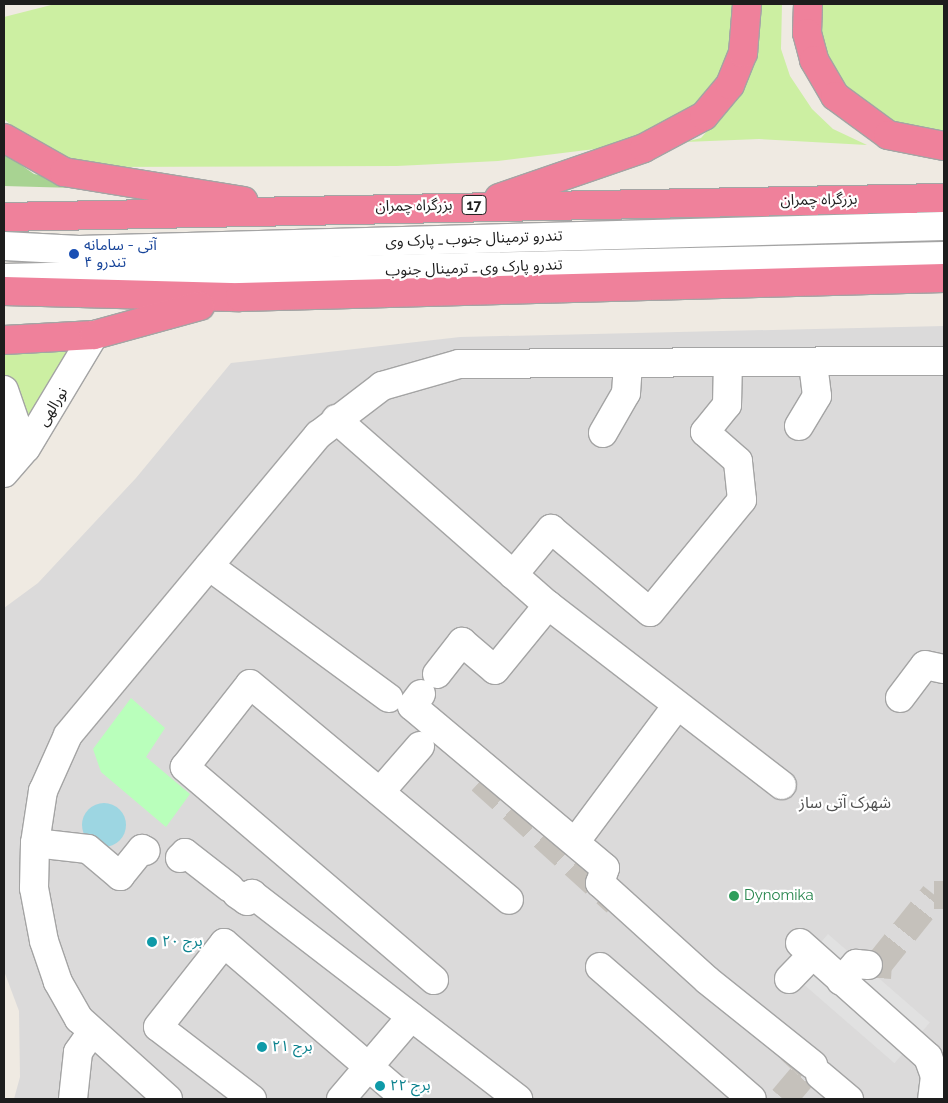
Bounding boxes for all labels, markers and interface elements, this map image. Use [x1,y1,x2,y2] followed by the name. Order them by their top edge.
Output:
[780,190,858,210] street label: بزرگراه چمران
[462,194,486,216] road number: 17
[375,196,453,216] street label: بزرگراه چمران
[385,227,563,251] street label: تندرو ترمینال جنوب ـ پارک وی
[84,236,157,271] place label: آتی - سامانه ۴ تندرو
[68,248,80,260] marker: آتی - سامانه ۴ تندرو
[385,256,563,280] street label: تندرو پارک وی ـ ترمینال جنوب
[34,384,72,430] street label: نورالهی
[799,793,891,813] district label: شهرک آتی ساز
[744,887,814,905] place label: Dynomika
[728,890,740,902] marker: Dynomika
[162,933,203,951] place label: برج ۲۰
[146,936,158,948] marker: برج ۲۰
[272,1038,313,1056] place label: برج ۲۱
[256,1041,268,1053] marker: برج ۲۱
[390,1077,431,1095] place label: برج ۲۲
[374,1080,386,1092] marker: برج ۲۲

